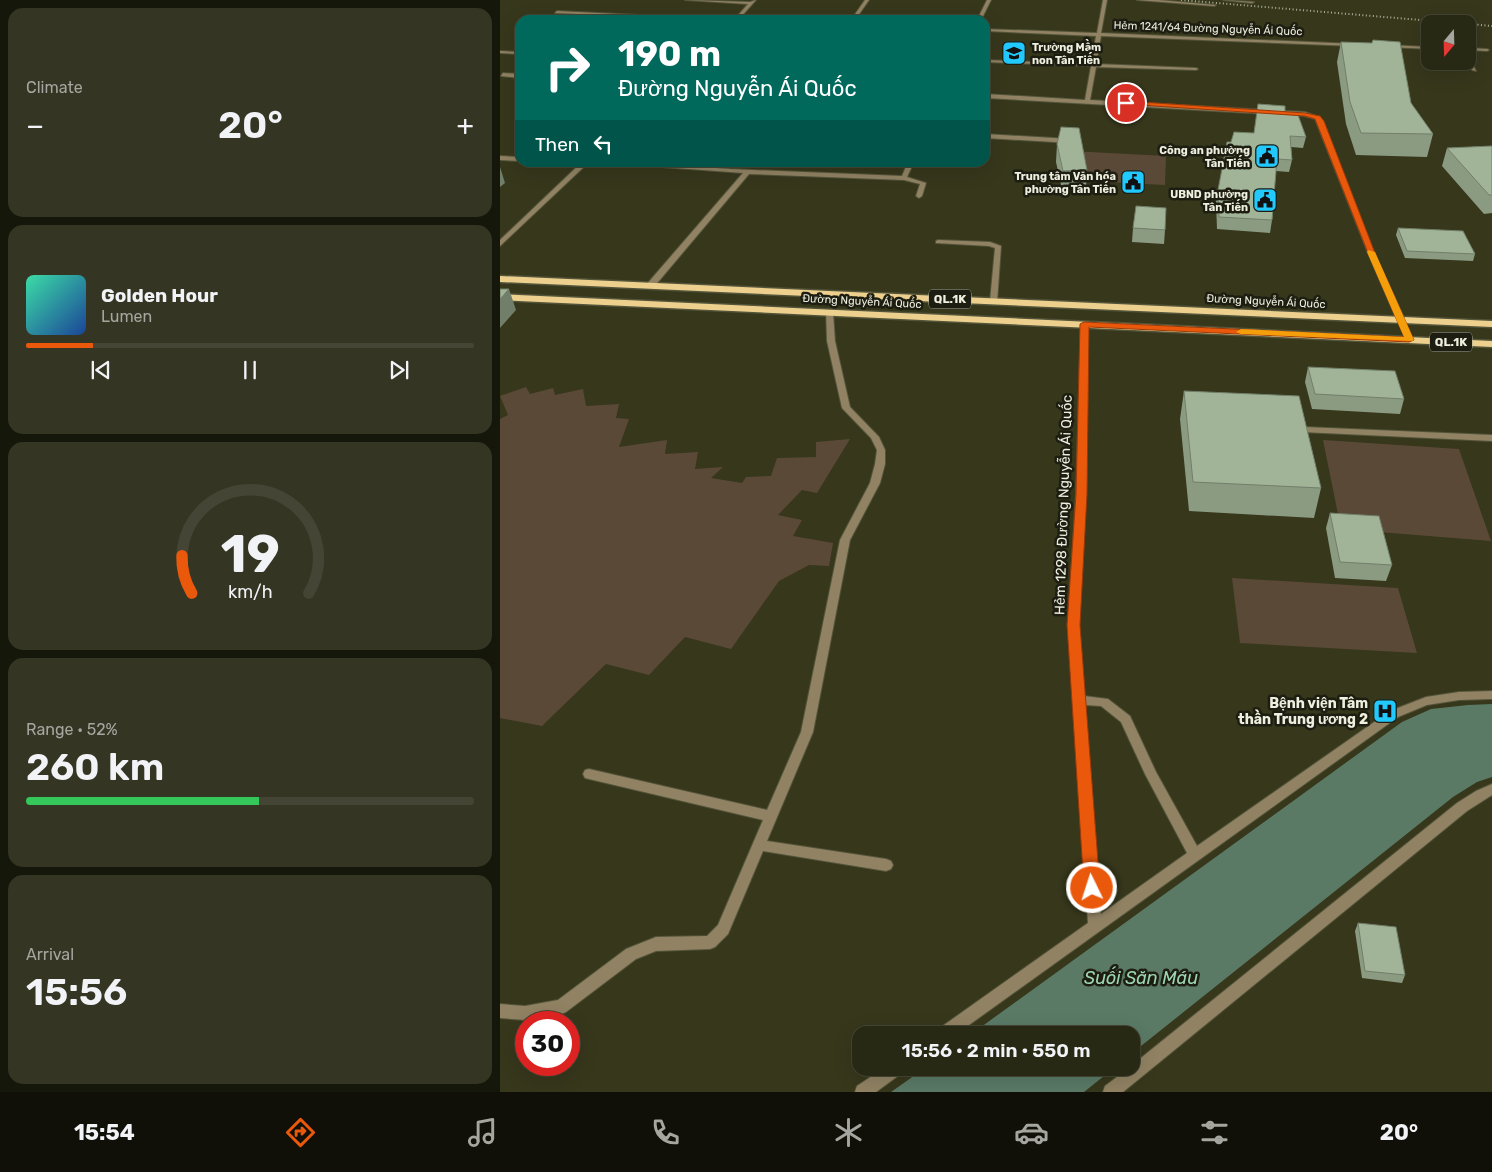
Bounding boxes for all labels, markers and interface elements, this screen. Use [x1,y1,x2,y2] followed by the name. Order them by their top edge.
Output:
[1421,15,1476,70] north arrow
[1421,15,1476,70] map controls
[1113,17,1303,38] street label: Hẻm 1241/64 Đường Nguyễn Ái Quốc
[618,33,721,75] text: 190 m
[535,35,600,100] icon: right
[1032,39,1101,67] place label: Trường Mầm non Tân Tiến
[1001,40,1027,66] school or university icon: Trường Mầm non Tân Tiến
[618,75,857,102] text: Đường Nguyễn Ái Quốc
[26,78,83,97] text: Climate
[1105,82,1147,124] pin
[1112,89,1140,117] icon: arrive
[218,102,283,148] text: 20°
[26,109,44,142] text: −
[457,109,474,142] text: +
[589,130,617,158] icon: left
[535,133,579,156] text: Then
[1254,143,1280,169] public building icon: Công an phường Tân Tiến
[1159,144,1250,170] place label: Công an phường Tân Tiến
[1120,169,1146,195] public building icon: Trung tâm Văn hóa phường Tân Tiến
[1014,170,1116,196] place label: Trung tâm Văn hóa phường Tân Tiến
[1252,187,1278,213] public building icon: UBND phường Tân Tiến
[1170,188,1248,214] place label: UBND phường Tân Tiến
[101,284,218,307] text: Golden Hour
[929,290,971,308] road number: QL.1K
[802,291,922,311] street label: Đường Nguyễn Ái Quốc
[1206,291,1326,311] street label: Đường Nguyễn Ái Quốc
[101,307,152,326] text: Lumen
[1430,332,1472,352] road number: QL.1K
[87,356,115,384] icon: previous
[236,356,264,384] icon: pause
[385,356,413,384] icon: next
[1050,394,1076,615] street label: Hẻm 1298 Đường Nguyễn Ái Quốc
[220,523,280,585] text: 19
[228,581,272,602] text: km/h
[1238,695,1368,728] place label: Bệnh viện Tâm thần Trung ương 2
[1372,698,1398,724] hospital icon: Bệnh viện Tâm thần Trung ương 2
[26,720,118,739] text: Range · 52%
[26,744,164,790] text: 260 km
[1065,861,1117,913] position arrow
[26,945,74,964] text: Arrival
[1084,966,1198,989] water label: Suối Săn Máu
[26,969,127,1015] text: 15:56
[515,1011,580,1076] speed limit sign: 30
[902,1039,1090,1062] text: 15:56 · 2 min · 550 m
[283,1115,318,1150] icon: directions
[465,1115,500,1150] icon: music
[648,1115,683,1150] icon: phone
[831,1115,866,1150] icon: climate
[1014,1115,1049,1150] icon: car
[1197,1115,1232,1150] icon: filters
[74,1119,135,1146] text: 15:54
[1380,1119,1418,1146] text: 20°

